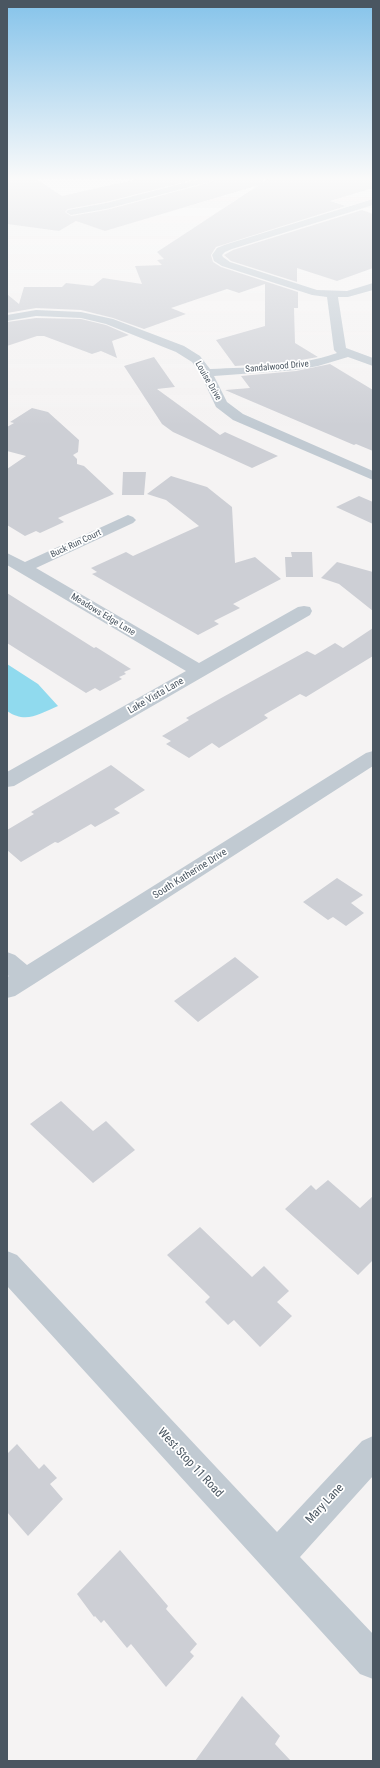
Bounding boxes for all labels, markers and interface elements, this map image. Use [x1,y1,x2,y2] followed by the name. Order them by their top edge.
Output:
[192,359,224,403] street label: Louise Drive
[245,359,309,375] street label: Sandalwood Drive
[49,528,103,560] street label: Buck Run Court
[69,592,137,638] street label: Meadows Edge Lane
[126,675,186,717] street label: Lake Vista Lane
[151,846,229,902] street label: South Katherine Drive
[154,1425,226,1501] street label: West Stop 11 Road
[303,1481,347,1527] street label: Mary Lane

